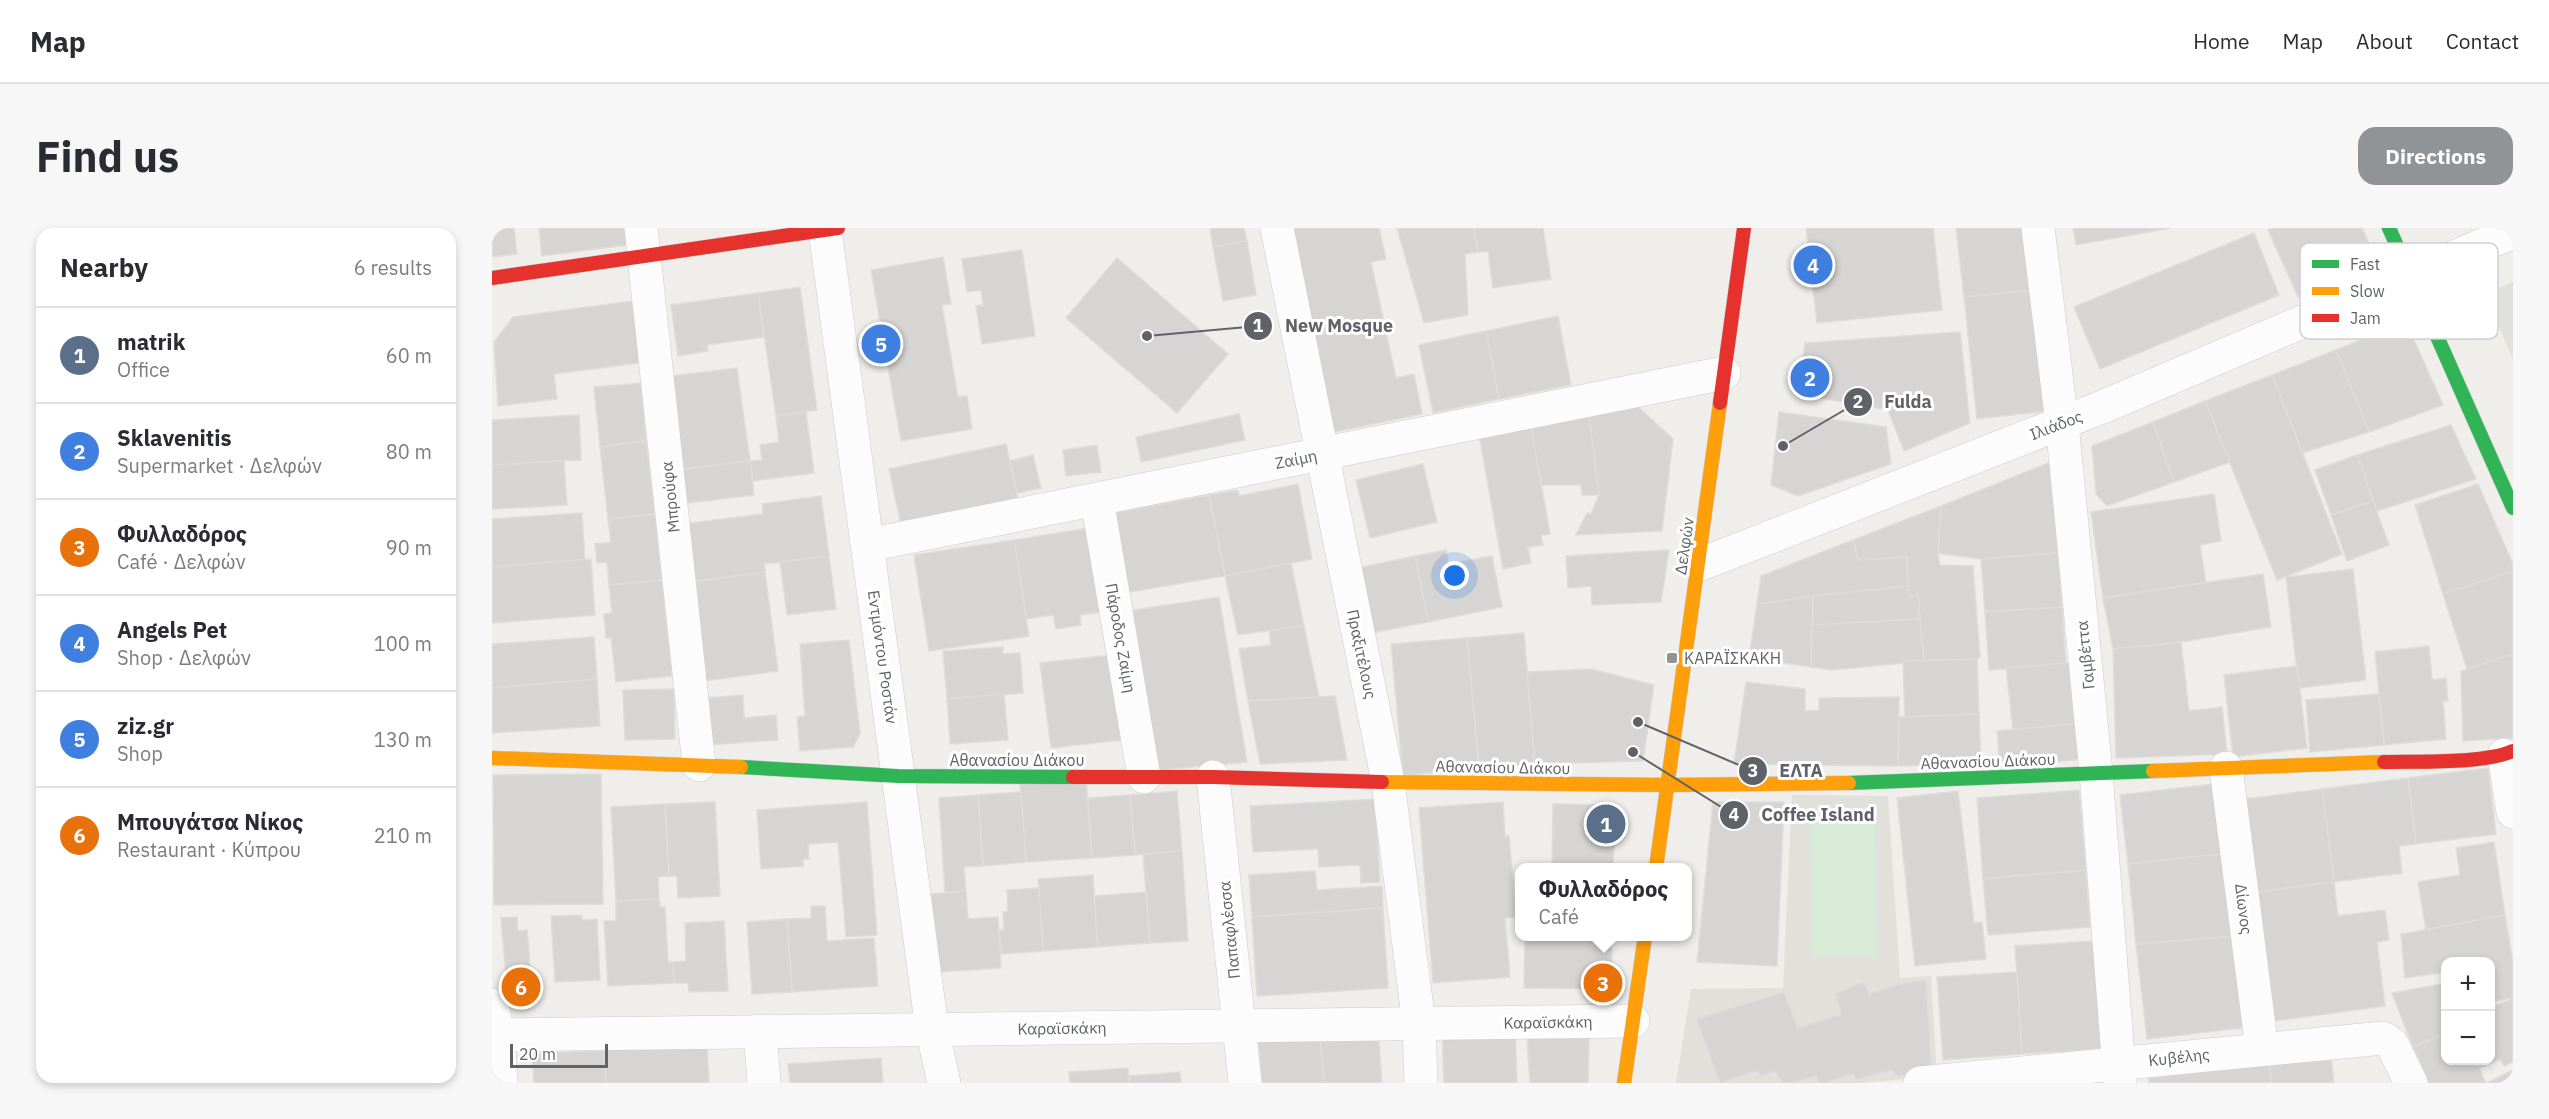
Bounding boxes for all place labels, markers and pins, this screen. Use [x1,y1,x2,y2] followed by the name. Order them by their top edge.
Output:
[1794,243,1832,288] pin: 4
[1243,308,1405,344] callout: New Mosque
[862,322,900,366] pin: 5
[1790,356,1830,400] pin: 2
[1843,384,1944,420] callout: Fulda
[1684,648,1781,668] place label: ΚΑΡΑΪΣΚΑΚΗ
[1665,651,1679,665] marker: ΚΑΡΑΪΣΚΑΚΗ
[1738,753,1835,789] callout: ΕΛΤΑ
[1719,797,1886,833] callout: Coffee Island
[1586,802,1626,846] pin: 1
[1584,960,1622,1005] pin: 3
[501,964,540,1010] pin: 6

